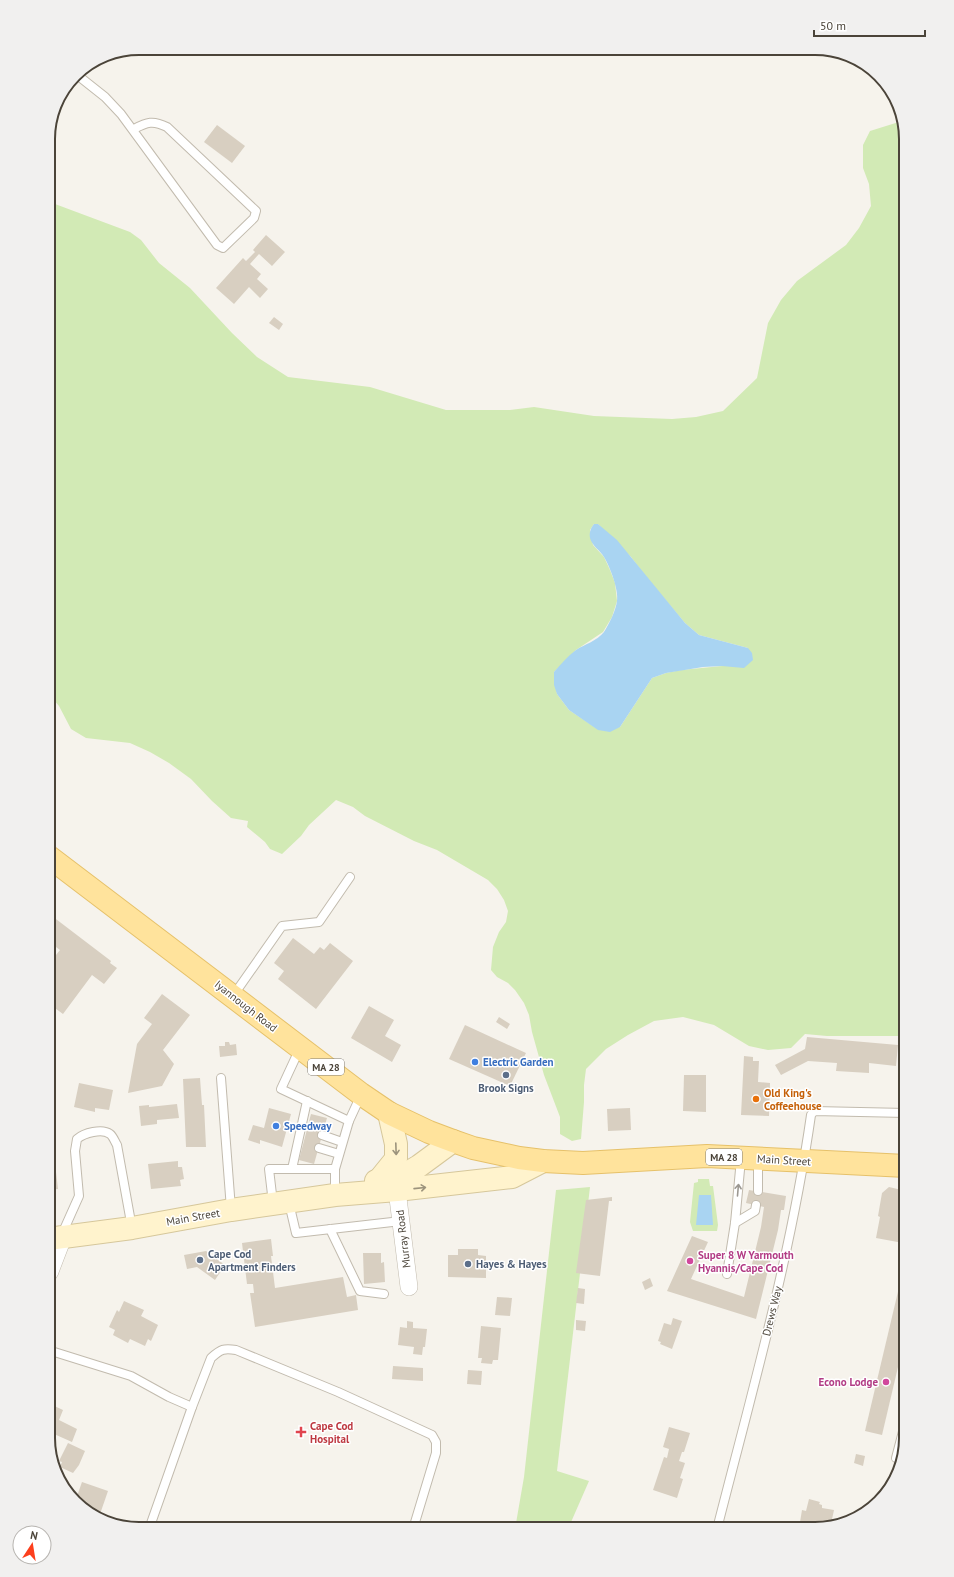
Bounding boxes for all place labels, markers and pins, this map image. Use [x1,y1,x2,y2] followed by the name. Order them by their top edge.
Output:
[483,1055,554,1069] place label: Electric Garden
[470,1057,480,1067] marker: Electric Garden
[501,1070,511,1080] marker: Brook Signs
[478,1081,534,1095] place label: Brook Signs
[764,1086,822,1113] place label: Old King's Coffeehouse
[751,1094,761,1104] marker: Old King's Coffeehouse
[284,1119,332,1133] place label: Speedway
[271,1121,281,1131] marker: Speedway
[208,1247,296,1274] place label: Cape Cod Apartment Finders
[698,1248,794,1275] place label: Super 8 W Yarmouth Hyannis/Cape Cod
[195,1255,205,1265] marker: Cape Cod Apartment Finders
[685,1256,695,1266] marker: Super 8 W Yarmouth Hyannis/Cape Cod
[476,1257,547,1271] place label: Hayes & Hayes
[463,1259,473,1269] marker: Hayes & Hayes
[819,1375,878,1389] place label: Econo Lodge
[881,1377,891,1387] marker: Econo Lodge
[310,1419,353,1446] place label: Cape Cod Hospital
[295,1426,307,1438] marker: Cape Cod Hospital

